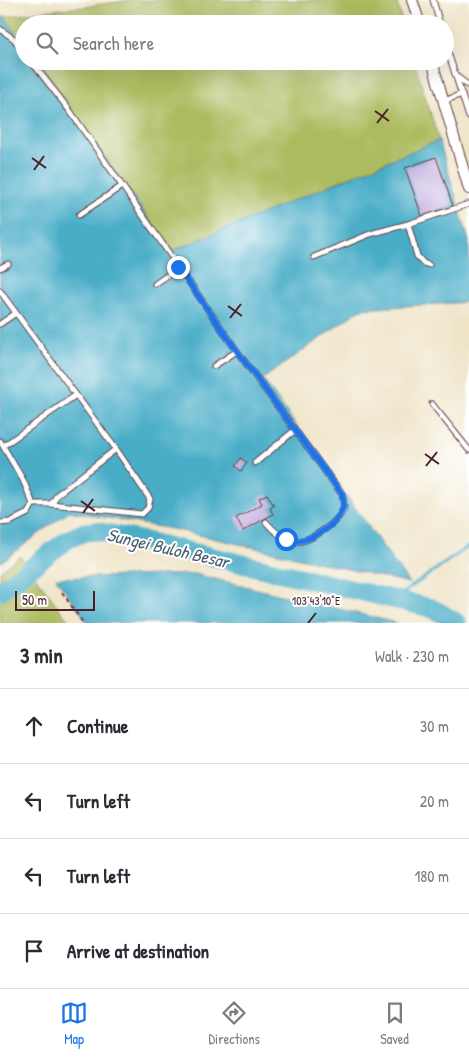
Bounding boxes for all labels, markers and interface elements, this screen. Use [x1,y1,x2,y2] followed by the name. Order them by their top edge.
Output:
[15,15,454,70] search box
[33,29,61,57] icon: search
[73,30,154,56] text: Search here
[167,256,190,279] route end
[105,522,233,575] water label: Sungei Buloh Besar
[275,528,298,551] route start
[15,588,95,611] scale bar
[22,590,47,609] text: 50 m
[292,592,341,609] text: 103°43'10"E
[20,641,63,670] text: 3 min
[375,645,449,667] text: Walk · 230 m
[20,712,48,740] icon: ahead
[67,713,128,739] text: Continue
[420,715,449,737] text: 30 m
[20,787,48,815] icon: left
[67,788,130,814] text: Turn left
[420,790,449,812] text: 20 m
[20,862,48,890] icon: left
[67,863,130,889] text: Turn left
[415,865,449,887] text: 180 m
[20,937,48,965] icon: arrive
[67,938,209,964] text: Arrive at destination
[60,999,88,1048] tab: Map
[208,999,260,1048] tab: Directions
[380,999,409,1048] tab: Saved

